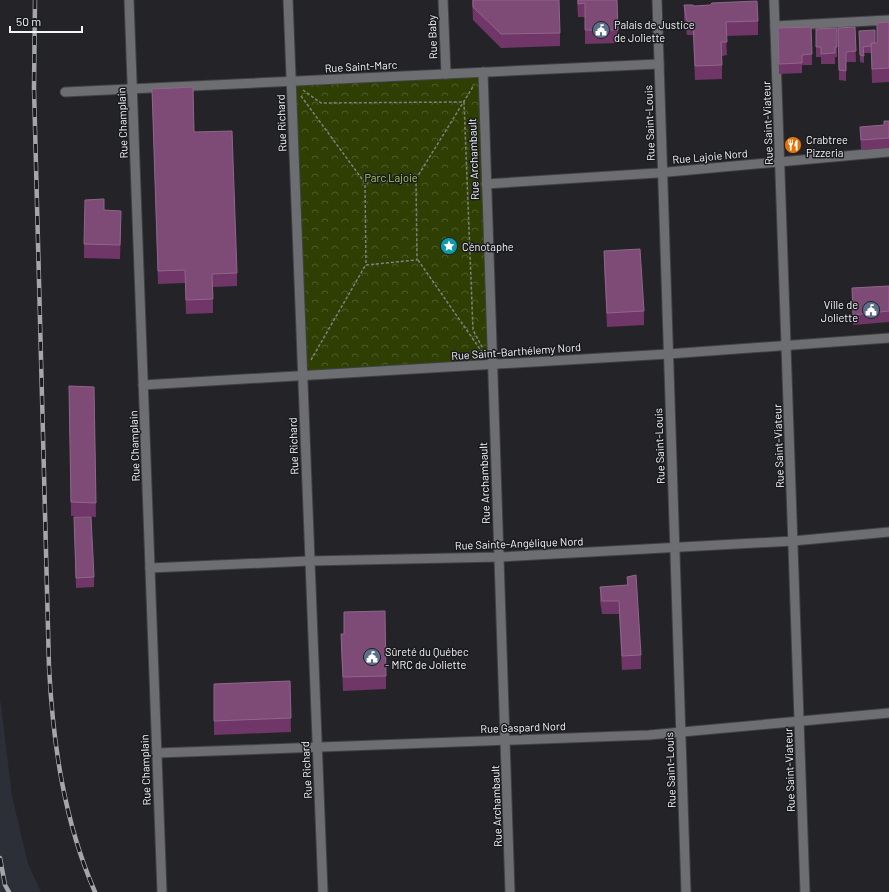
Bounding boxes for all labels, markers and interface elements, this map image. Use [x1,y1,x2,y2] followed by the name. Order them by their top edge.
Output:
[10,8,82,34] scale bar
[16,14,41,28] text: 50 m
[425,15,439,59] street label: Rue Baby
[614,18,695,44] place label: Palais de Justice de Joliette
[591,20,611,40] public building icon: Palais de Justice de Joliette
[324,58,398,74] street label: Rue Saint-Marc
[759,81,775,165] street label: Rue Saint-Viateur
[641,85,657,161] street label: Rue Saint-Louis
[114,87,130,159] street label: Rue Champlain
[274,94,288,152] street label: Rue Richard
[465,118,481,200] street label: Rue Archambault
[806,133,848,159] place label: Crabtree Pizzeria
[783,135,803,155] restaurant icon: Crabtree Pizzeria
[672,146,748,166] street label: Rue Lajoie Nord
[364,171,418,184] park label: Parc Lajoie
[439,236,459,256] place icon: Cénotaphe
[462,240,514,253] place label: Cénotaphe
[821,298,858,324] place label: Ville de Joliette
[861,300,881,320] public building icon: Ville de Joliette
[451,340,581,362] street label: Rue Saint-Barthélemy Nord
[770,404,786,488] street label: Rue Saint-Viateur
[651,408,667,484] street label: Rue Saint-Louis
[126,410,142,482] street label: Rue Champlain
[286,417,300,475] street label: Rue Richard
[476,442,492,524] street label: Rue Archambault
[455,534,583,552] street label: Rue Sainte-Angélique Nord
[385,645,469,671] place label: Sûreté du Québec - MRC de Joliette
[362,647,382,667] public building icon: Sûreté du Québec - MRC de Joliette
[480,719,566,735] street label: Rue Gaspard Nord
[781,728,797,812] street label: Rue Saint-Viateur
[662,732,678,808] street label: Rue Saint-Louis
[137,734,153,806] street label: Rue Champlain
[298,741,314,799] street label: Rue Richard
[488,765,504,847] street label: Rue Archambault

